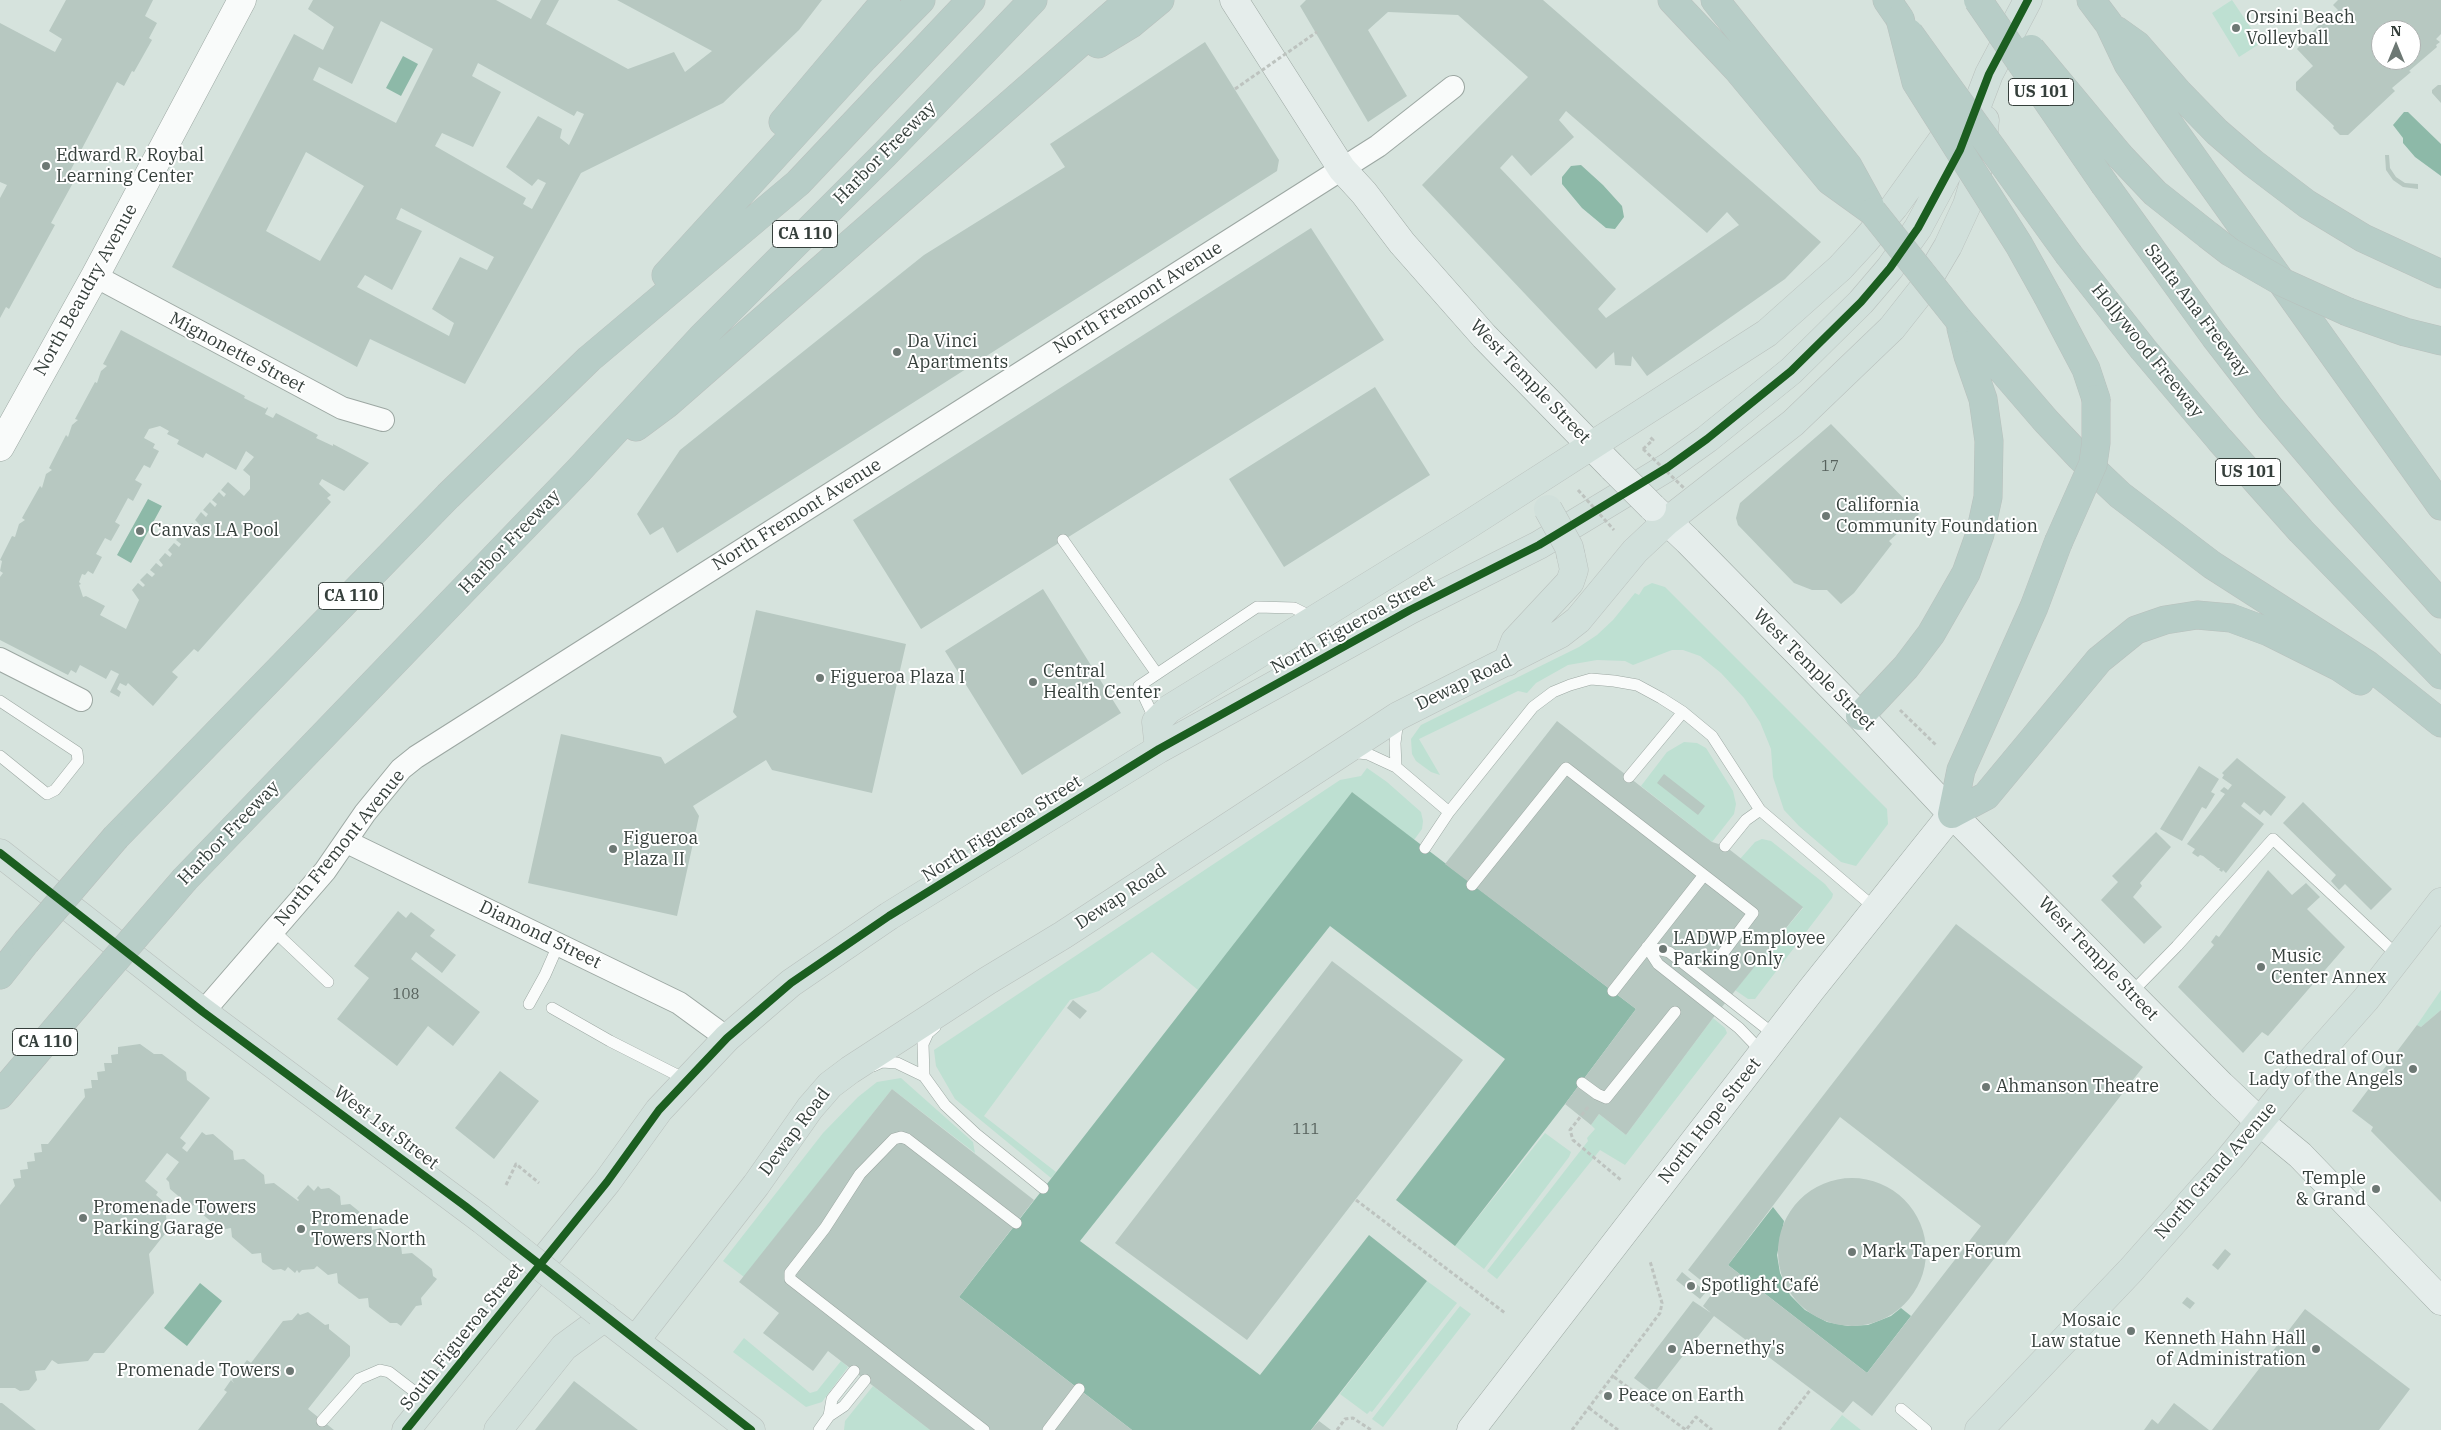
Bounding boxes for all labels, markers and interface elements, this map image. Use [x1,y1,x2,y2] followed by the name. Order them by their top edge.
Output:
[2246,7,2355,50] place label: Orsini Beach Volleyball
[2371,20,2421,70] north arrow
[2230,22,2242,34] marker: Orsini Beach Volleyball
[2390,22,2402,40] text: N
[2008,78,2074,105] road number: US 101
[829,97,941,209] street label: Harbor Freeway
[56,145,204,188] place label: Edward R. Roybal Learning Center
[40,160,52,172] marker: Edward R. Roybal Learning Center
[30,200,142,380] street label: North Beaudry Avenue
[772,220,838,248] road number: CA 110
[1050,237,1226,359] street label: North Fremont Avenue
[2140,240,2254,382] street label: Santa Ana Freeway
[2086,280,2208,422] street label: Hollywood Freeway
[165,308,309,398] street label: Mignonette Street
[1465,316,1595,448] street label: West Temple Street
[907,331,1008,374] place label: Da Vinci Apartments
[891,346,903,358] marker: Da Vinci Apartments
[709,454,885,576] street label: North Fremont Avenue
[1821,458,1839,476] house number: 17
[2216,458,2280,486] road number: US 101
[455,485,565,599] street label: Harbor Freeway
[1836,495,2038,538] place label: California Community Foundation
[1820,510,1832,522] marker: California Community Foundation
[150,520,279,542] place label: Canvas LA Pool
[134,525,146,537] marker: Canvas LA Pool
[1267,571,1439,679] street label: North Figueroa Street
[318,582,384,610] road number: CA 110
[1748,604,1880,736] street label: West Temple Street
[1412,650,1516,716] street label: Dewap Road
[1043,661,1161,704] place label: Central Health Center
[830,667,965,689] place label: Figueroa Plaza I
[814,672,826,684] marker: Figueroa Plaza I
[1027,676,1039,688] marker: Central Health Center
[270,765,410,931] street label: North Fremont Avenue
[918,771,1086,887] street label: North Figueroa Street
[174,776,284,890] street label: Harbor Freeway
[623,828,698,871] place label: Figueroa Plaza II
[607,843,619,855] marker: Figueroa Plaza II
[1071,860,1171,934] street label: Dewap Road
[2033,893,2163,1025] street label: West Temple Street
[476,896,604,974] street label: Diamond Street
[1673,928,1825,971] place label: LADWP Employee Parking Only
[1657,943,1669,955] marker: LADWP Employee Parking Only
[2271,946,2387,989] place label: Music Center Annex
[2255,961,2267,973] marker: Music Center Annex
[393,986,419,1004] house number: 108
[12,1028,78,1056] road number: CA 110
[2249,1048,2403,1090] place label: Cathedral of Our Lady of the Angels
[1654,1054,1766,1188] street label: North Hope Street
[2407,1063,2419,1075] marker: Cathedral of Our Lady of the Angels
[1996,1076,2159,1098] place label: Ahmanson Theatre
[329,1081,443,1175] street label: West 1st Street
[1980,1081,1992,1093] marker: Ahmanson Theatre
[755,1084,835,1180] street label: Dewap Road
[2151,1098,2281,1244] street label: North Grand Avenue
[1293,1121,1319,1139] house number: 111
[2296,1168,2366,1210] place label: Temple & Grand
[2370,1183,2382,1195] marker: Temple & Grand
[93,1197,256,1240] place label: Promenade Towers Parking Garage
[311,1208,426,1250] place label: Promenade Towers North
[77,1212,89,1224] marker: Promenade Towers Parking Garage
[295,1223,307,1235] marker: Promenade Towers North
[1862,1241,2021,1263] place label: Mark Taper Forum
[1846,1246,1858,1258] marker: Mark Taper Forum
[396,1259,528,1415] street label: South Figueroa Street
[1701,1275,1819,1297] place label: Spotlight Café
[1685,1280,1697,1292] marker: Spotlight Café
[2031,1310,2121,1352] place label: Mosaic Law statue
[2125,1325,2137,1337] marker: Mosaic Law statue
[2144,1328,2306,1370] place label: Kenneth Hahn Hall of Administration
[1682,1338,1785,1360] place label: Abernethy's
[1666,1343,1678,1355] marker: Abernethy's
[2310,1343,2322,1355] marker: Kenneth Hahn Hall of Administration
[117,1360,280,1382] place label: Promenade Towers
[284,1365,296,1377] marker: Promenade Towers
[1618,1385,1744,1407] place label: Peace on Earth
[1602,1390,1614,1402] marker: Peace on Earth

